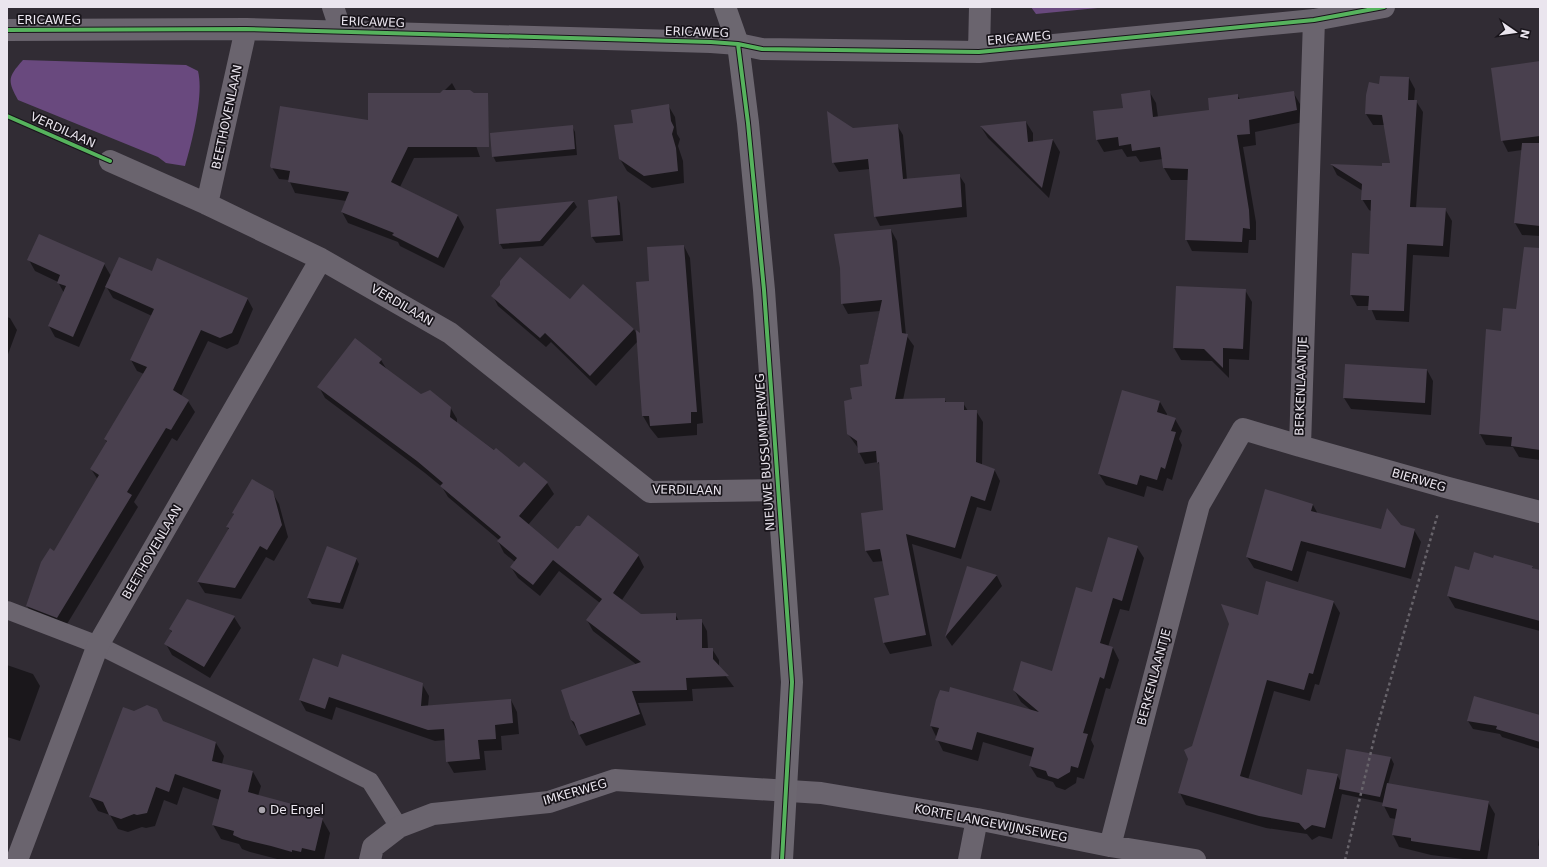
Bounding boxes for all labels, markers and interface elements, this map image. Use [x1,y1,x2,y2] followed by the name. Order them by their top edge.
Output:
[1495,12,1535,52] north arrow
[17,13,81,27] street label: ERICAWEG
[341,14,405,30] street label: ERICAWEG
[665,24,729,40] street label: ERICAWEG
[986,28,1052,48] street label: ERICAWEG
[1517,28,1532,40] text: N
[209,63,245,171] street label: BEETHOVENLAAN
[28,109,98,151] street label: VERDILAAN
[368,282,436,328] street label: VERDILAAN
[1292,336,1310,436] street label: BERKENLAANTJE
[753,373,777,531] street label: NIEUWE BUSSUMMERWEG
[1390,466,1448,494] street label: BIERWEG
[652,482,722,498] street label: VERDILAAN
[119,502,185,602] street label: BEETHOVENLAAN
[1134,627,1174,727] street label: BERKENLAANTJE
[541,776,609,808] street label: IMKERWEG
[913,801,1069,845] street label: KORTE LANGEWIJNSEWEG
[270,803,324,817] place label: De Engel
[257,805,267,815] marker: De Engel

